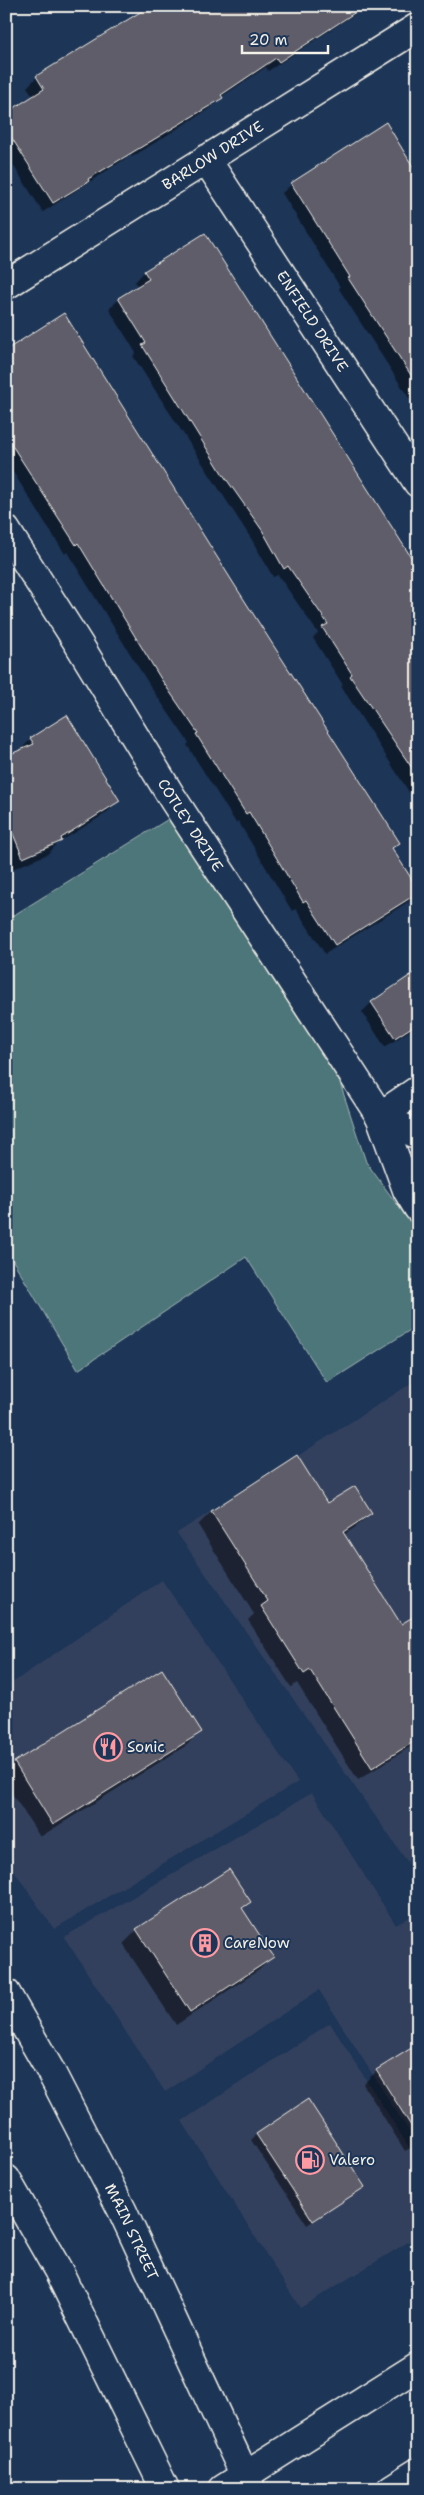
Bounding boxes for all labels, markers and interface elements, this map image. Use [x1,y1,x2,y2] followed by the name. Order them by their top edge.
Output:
[242,22,328,54] scale bar
[249,30,288,50] text: 20 m
[158,116,267,195] street label: BARLOW DRIVE
[272,267,353,376] street label: ENFIELD DRIVE
[153,775,228,876] street label: COTLEY DRIVE
[93,1732,123,1762] restaurant icon: Sonic
[127,1737,165,1757] place label: Sonic
[190,1928,220,1958] building icon: CareNow
[224,1933,290,1953] place label: CareNow
[295,2145,325,2175] fuel station icon: Valero
[329,2150,375,2170] place label: Valero
[100,2180,163,2283] street label: MAIN STREET

